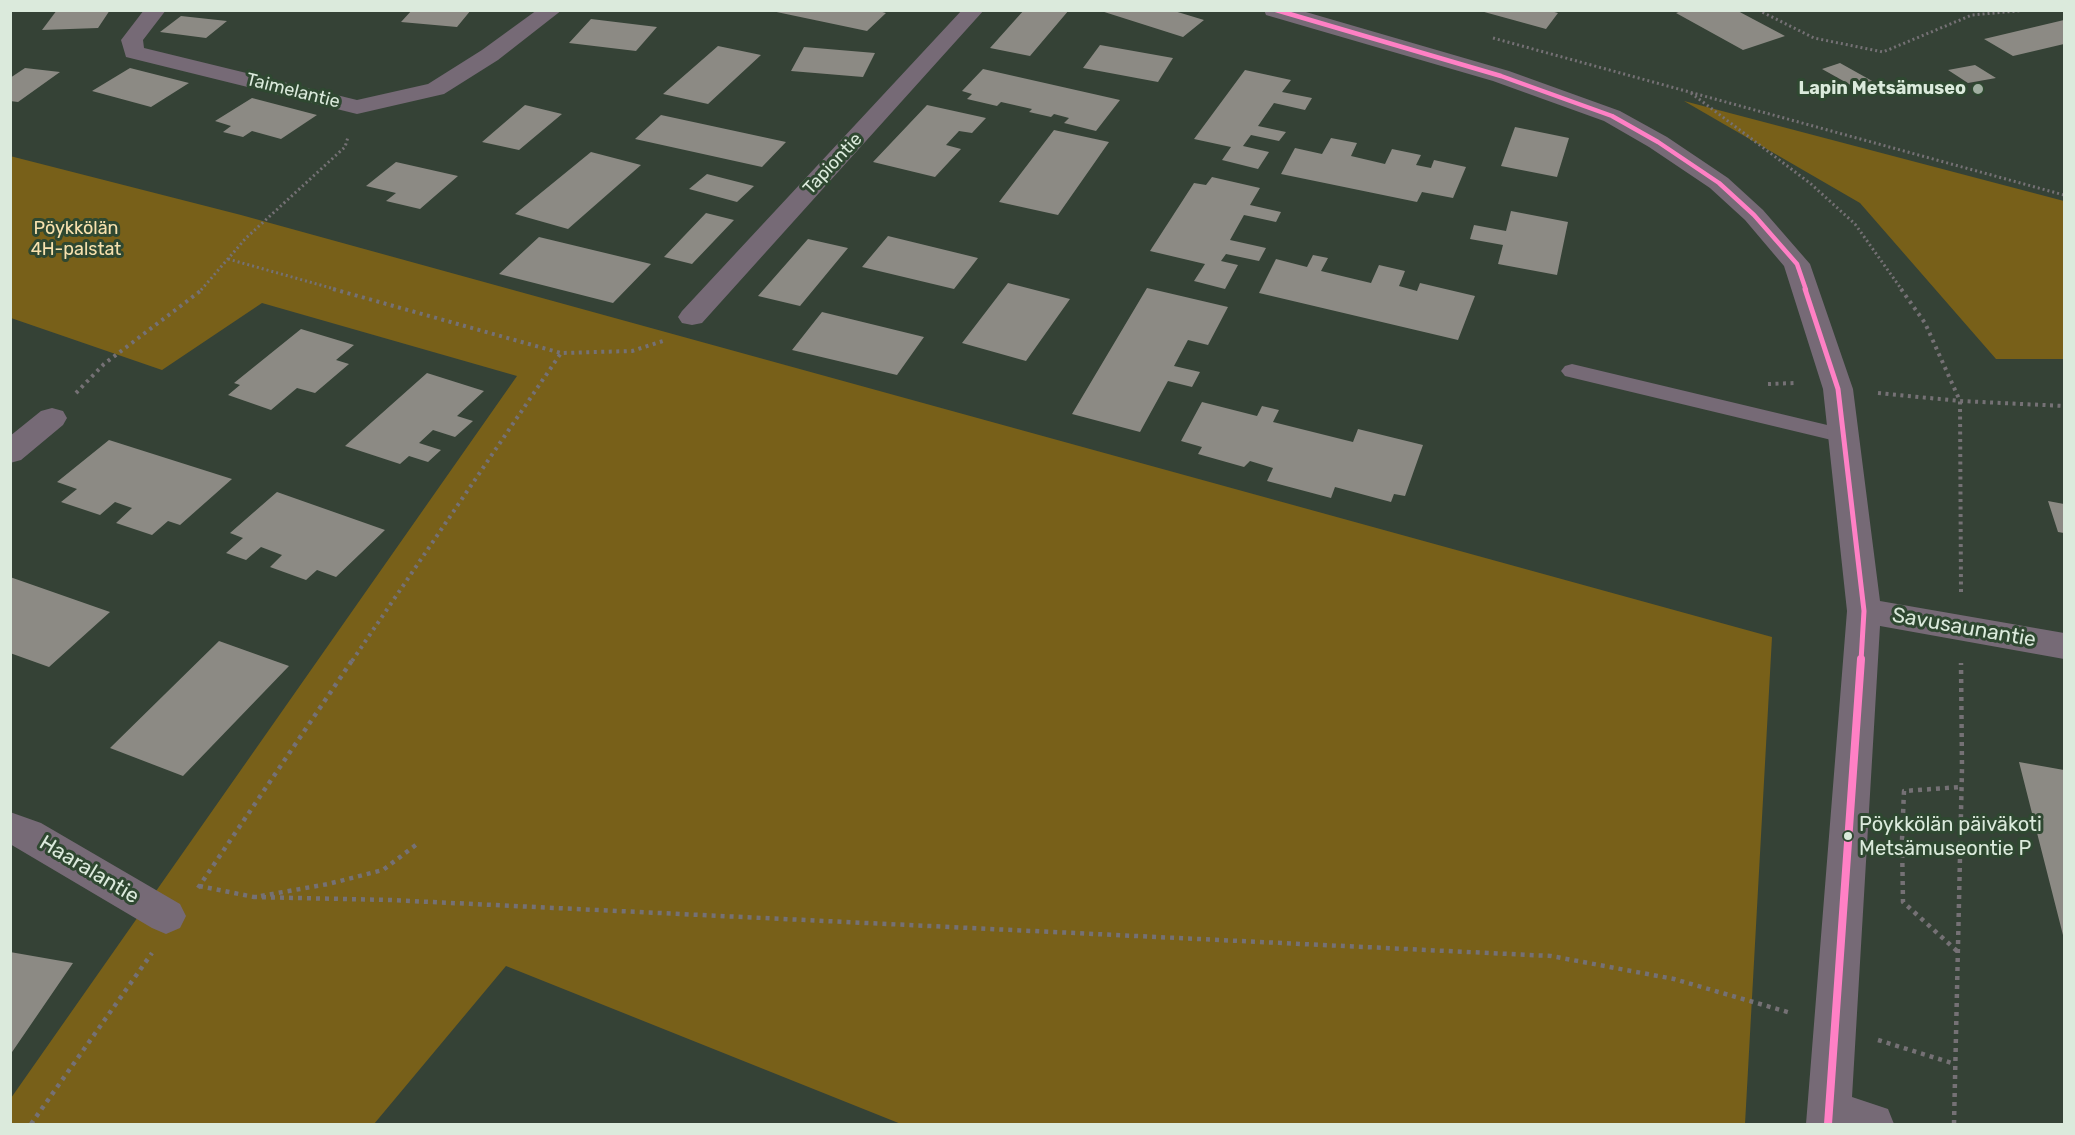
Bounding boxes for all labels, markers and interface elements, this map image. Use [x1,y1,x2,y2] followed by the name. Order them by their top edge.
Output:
[244,69,342,113] street label: Taimelantie
[1799,78,1966,100] place label: Lapin Metsämuseo
[1971,82,1985,96] marker: Lapin Metsämuseo
[799,129,867,199] street label: Tapiontie
[31,218,121,260] park label: Pöykkölän 4H-palstat
[1890,603,2038,653] street label: Savusaunantie
[1859,813,2042,860] place label: Pöykkölän päiväkoti Metsämuseontie P
[35,830,143,910] street label: Haaralantie
[1842,830,1854,842] marker: Pöykkölän päiväkoti Metsämuseontie P

